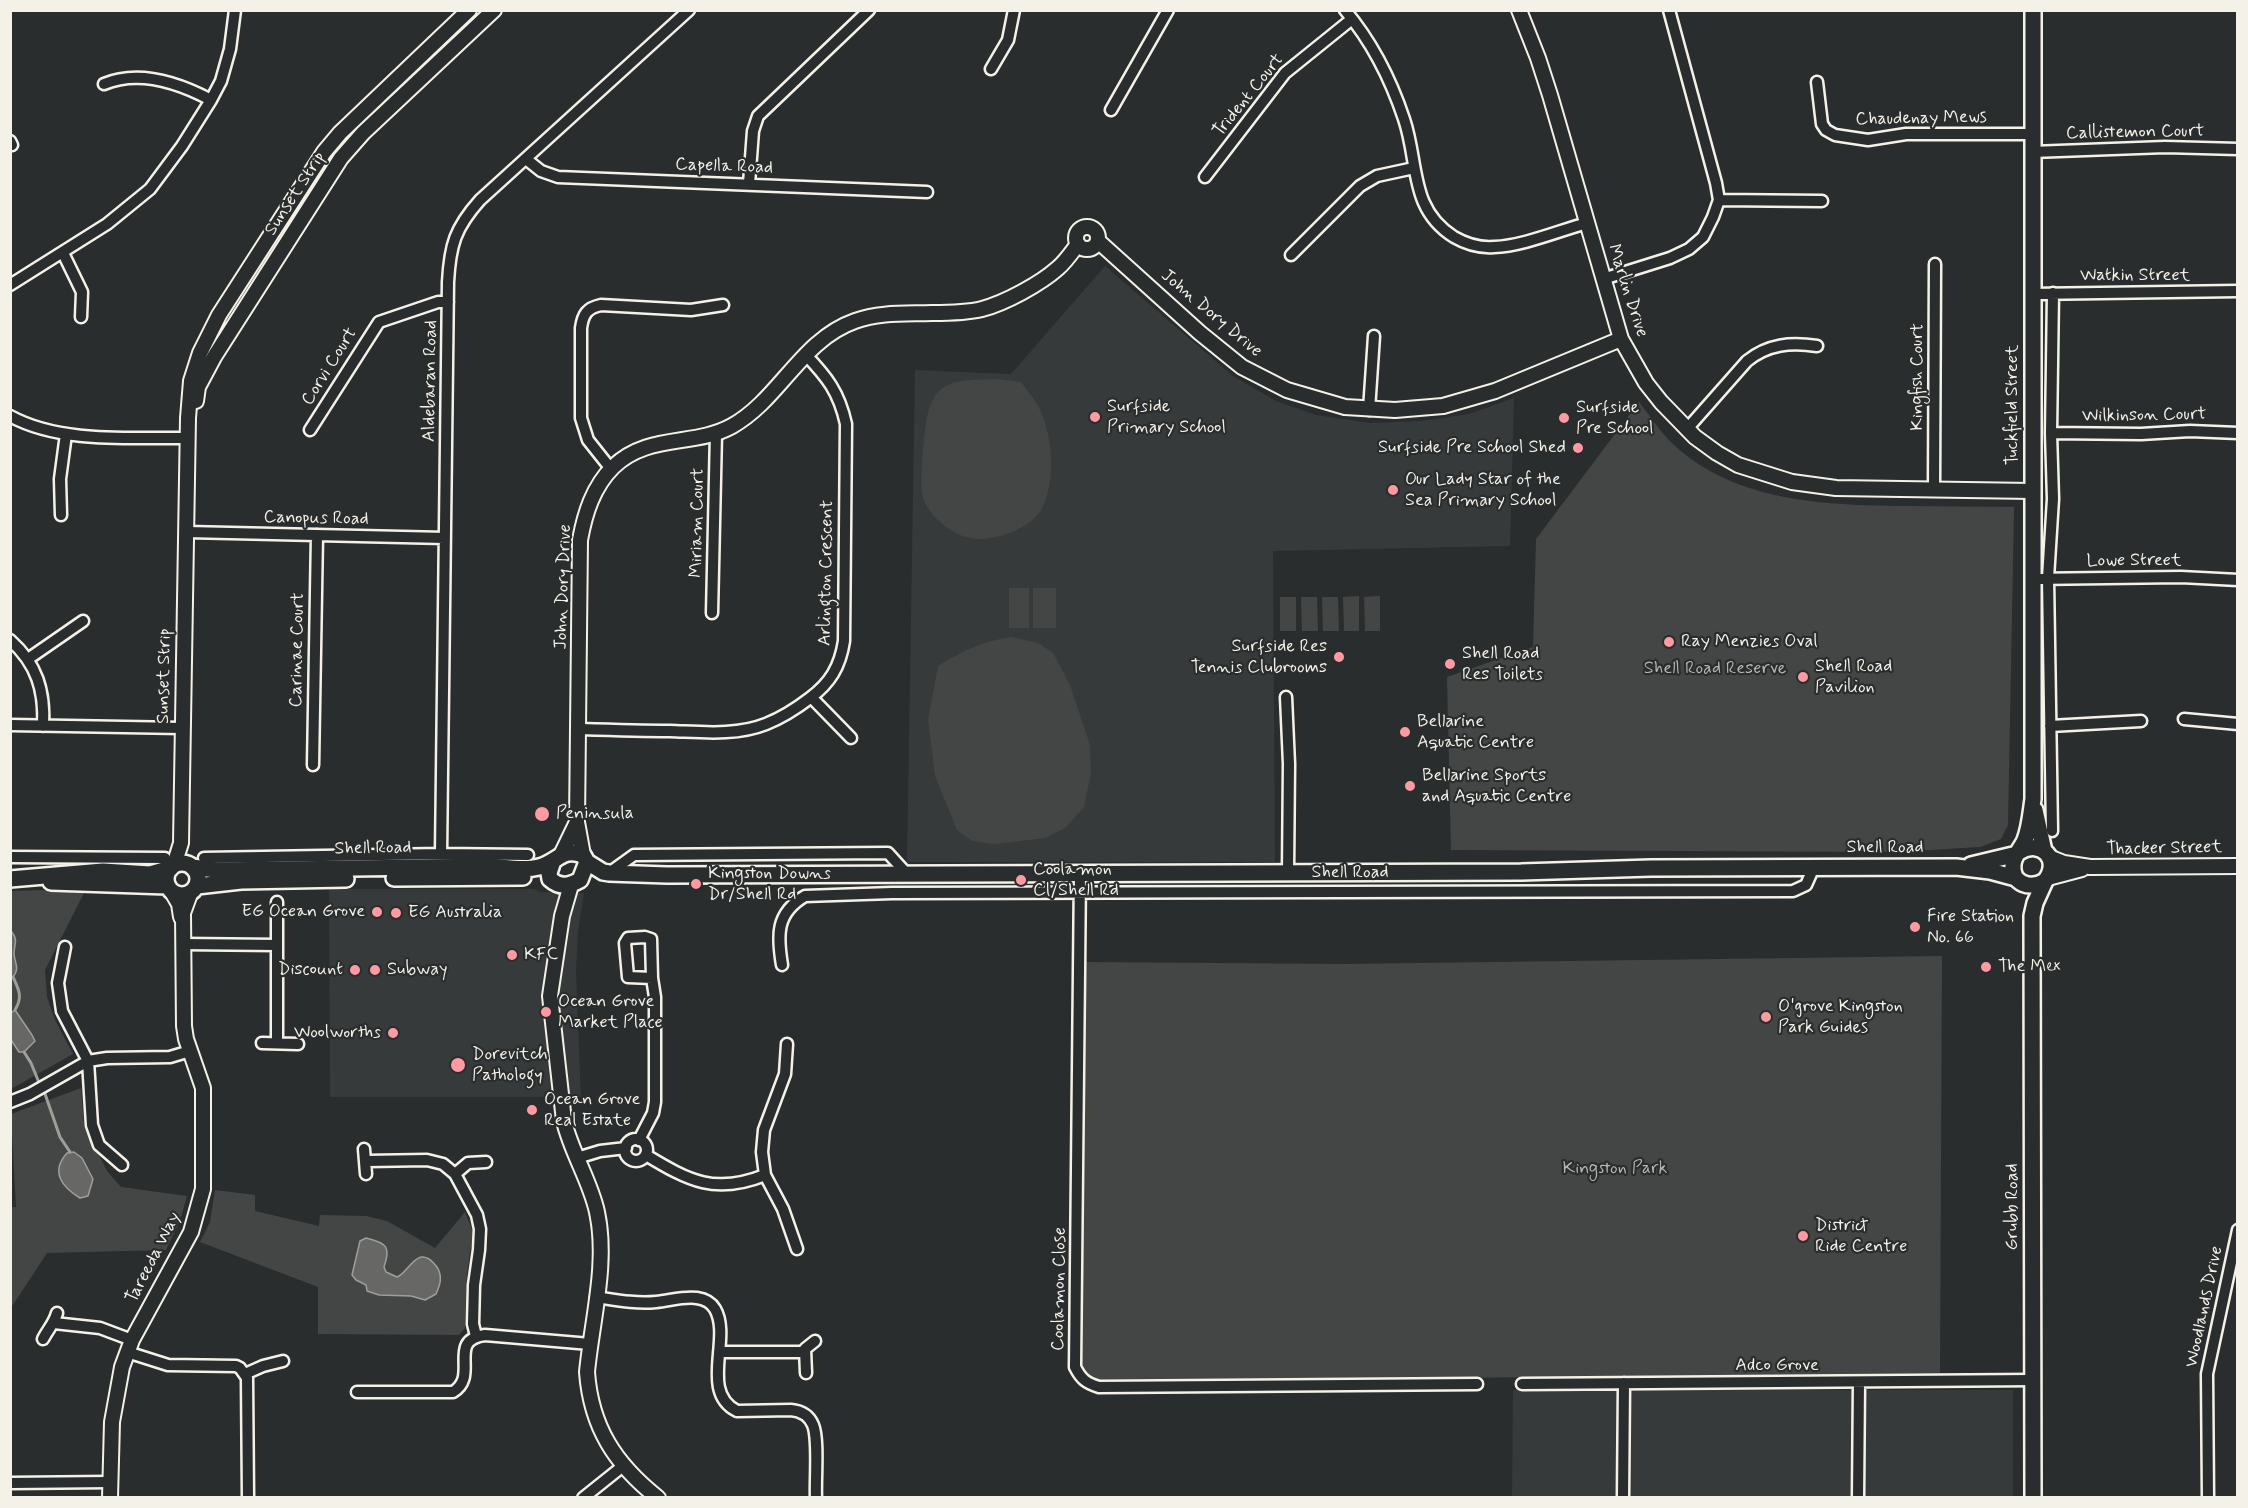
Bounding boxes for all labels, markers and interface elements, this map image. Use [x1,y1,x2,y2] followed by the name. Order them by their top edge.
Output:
[1209,50,1289,142] street label: Trident Court
[1855,107,1987,131] street label: Chaudenay Mews
[2066,121,2204,145] street label: Callistemon Court
[261,148,331,240] street label: Sunset Strip
[675,154,773,180] street label: Capella Road
[1602,242,1652,340] street label: Marlin Drive
[1156,265,1266,363] street label: John Dory Drive
[2080,265,2190,287] street label: Watkin Street
[419,320,443,442] street label: Aldebaran Road
[1907,323,1929,431] street label: Kingfish Court
[298,324,362,410] street label: Corvi Court
[2002,345,2024,465] street label: Tuckfield Street
[1107,396,1226,438] place label: Surfside Primary School
[1576,397,1653,440] place label: Surfside Pre School
[2082,404,2206,428] street label: Wilkinson Court
[1088,410,1102,424] marker: Surfside Primary School
[1557,411,1571,425] marker: Surfside Pre School
[1378,437,1566,459] place label: Surfside Pre School Shed
[1571,441,1585,455] marker: Surfside Pre School Shed
[686,468,710,578] street label: Miriam Court
[1405,469,1561,512] place label: Our Lady Star of the Sea Primary School
[1386,483,1400,497] marker: Our Lady Star of the Sea Primary School
[815,500,839,646] street label: Arlington Crescent
[263,507,369,531] street label: Canopus Road
[551,524,577,650] street label: John Dory Drive
[2086,550,2182,572] street label: Lowe Street
[286,592,310,708] street label: Carinae Court
[153,628,177,724] street label: Sunset Strip
[1681,631,1818,653] place label: Ray Menzies Oval
[1662,635,1676,649] marker: Ray Menzies Oval
[1191,636,1327,678] place label: Surfside Res Tennis Clubrooms
[1462,643,1543,686] place label: Shell Road Res Toilets
[1332,650,1346,664] marker: Surfside Res Tennis Clubrooms
[1815,656,1892,698] place label: Shell Road Pavilion
[1443,657,1457,671] marker: Shell Road Res Toilets
[1644,658,1786,680] park label: Shell Road Reserve
[1796,670,1810,684] marker: Shell Road Pavilion
[1417,711,1534,754] place label: Bellarine Aquatic Centre
[1398,725,1412,739] marker: Bellarine Aquatic Centre
[1422,765,1571,808] place label: Bellarine Sports and Aquatic Centre
[1403,779,1417,793] marker: Bellarine Sports and Aquatic Centre
[556,803,634,825] place label: Peninsula
[533,805,551,823] marker: Peninsula
[1846,837,1924,859] street label: Shell Road
[2106,837,2222,861] street label: Thacker Street
[334,838,412,860] street label: Shell Road
[1033,859,1119,902] place label: Coolamon Cl/Shell Rd
[1311,862,1389,884] street label: Shell Road
[708,863,831,906] place label: Kingston Downs Dr/Shell Rd
[1014,873,1028,887] marker: Coolamon Cl/Shell Rd
[689,877,703,891] marker: Kingston Downs Dr/Shell Rd
[241,901,365,923] place label: EG Ocean Grove
[408,902,502,924] place label: EG Australia
[370,905,384,919] marker: EG Ocean Grove
[389,906,403,920] marker: EG Australia
[1927,906,2014,948] place label: Fire Station No. 66
[1908,920,1922,934] marker: Fire Station No. 66
[524,944,558,966] place label: KFC
[505,948,519,962] marker: KFC
[1998,956,2060,978] place label: The Mex
[278,959,343,981] place label: Discount
[387,959,448,981] place label: Subway
[1979,960,1993,974] marker: The Mex
[348,963,362,977] marker: Discount
[368,963,382,977] marker: Subway
[558,991,663,1034] place label: Ocean Grove Market Place
[1778,996,1903,1038] place label: O'grove Kingston Park Guides
[539,1005,553,1019] marker: Ocean Grove Market Place
[1759,1010,1773,1024] marker: O'grove Kingston Park Guides
[294,1022,381,1044] place label: Woolworths
[386,1026,400,1040] marker: Woolworths
[472,1044,548,1086] place label: Dorevitch Pathology
[449,1056,467,1074] marker: Dorevitch Pathology
[544,1089,640,1132] place label: Ocean Grove Real Estate
[525,1103,539,1117] marker: Ocean Grove Real Estate
[1563,1158,1667,1180] park label: Kingston Park
[2002,1163,2024,1251] street label: Grubb Road
[122,1209,186,1307] street label: Tareeda Way
[1815,1215,1907,1258] place label: District Ride Centre
[1048,1227,1072,1351] street label: Coolamon Close
[1796,1229,1810,1243] marker: District Ride Centre
[2182,1244,2228,1370] street label: Woodlands Drive
[1735,1355,1819,1377] street label: Adco Grove

